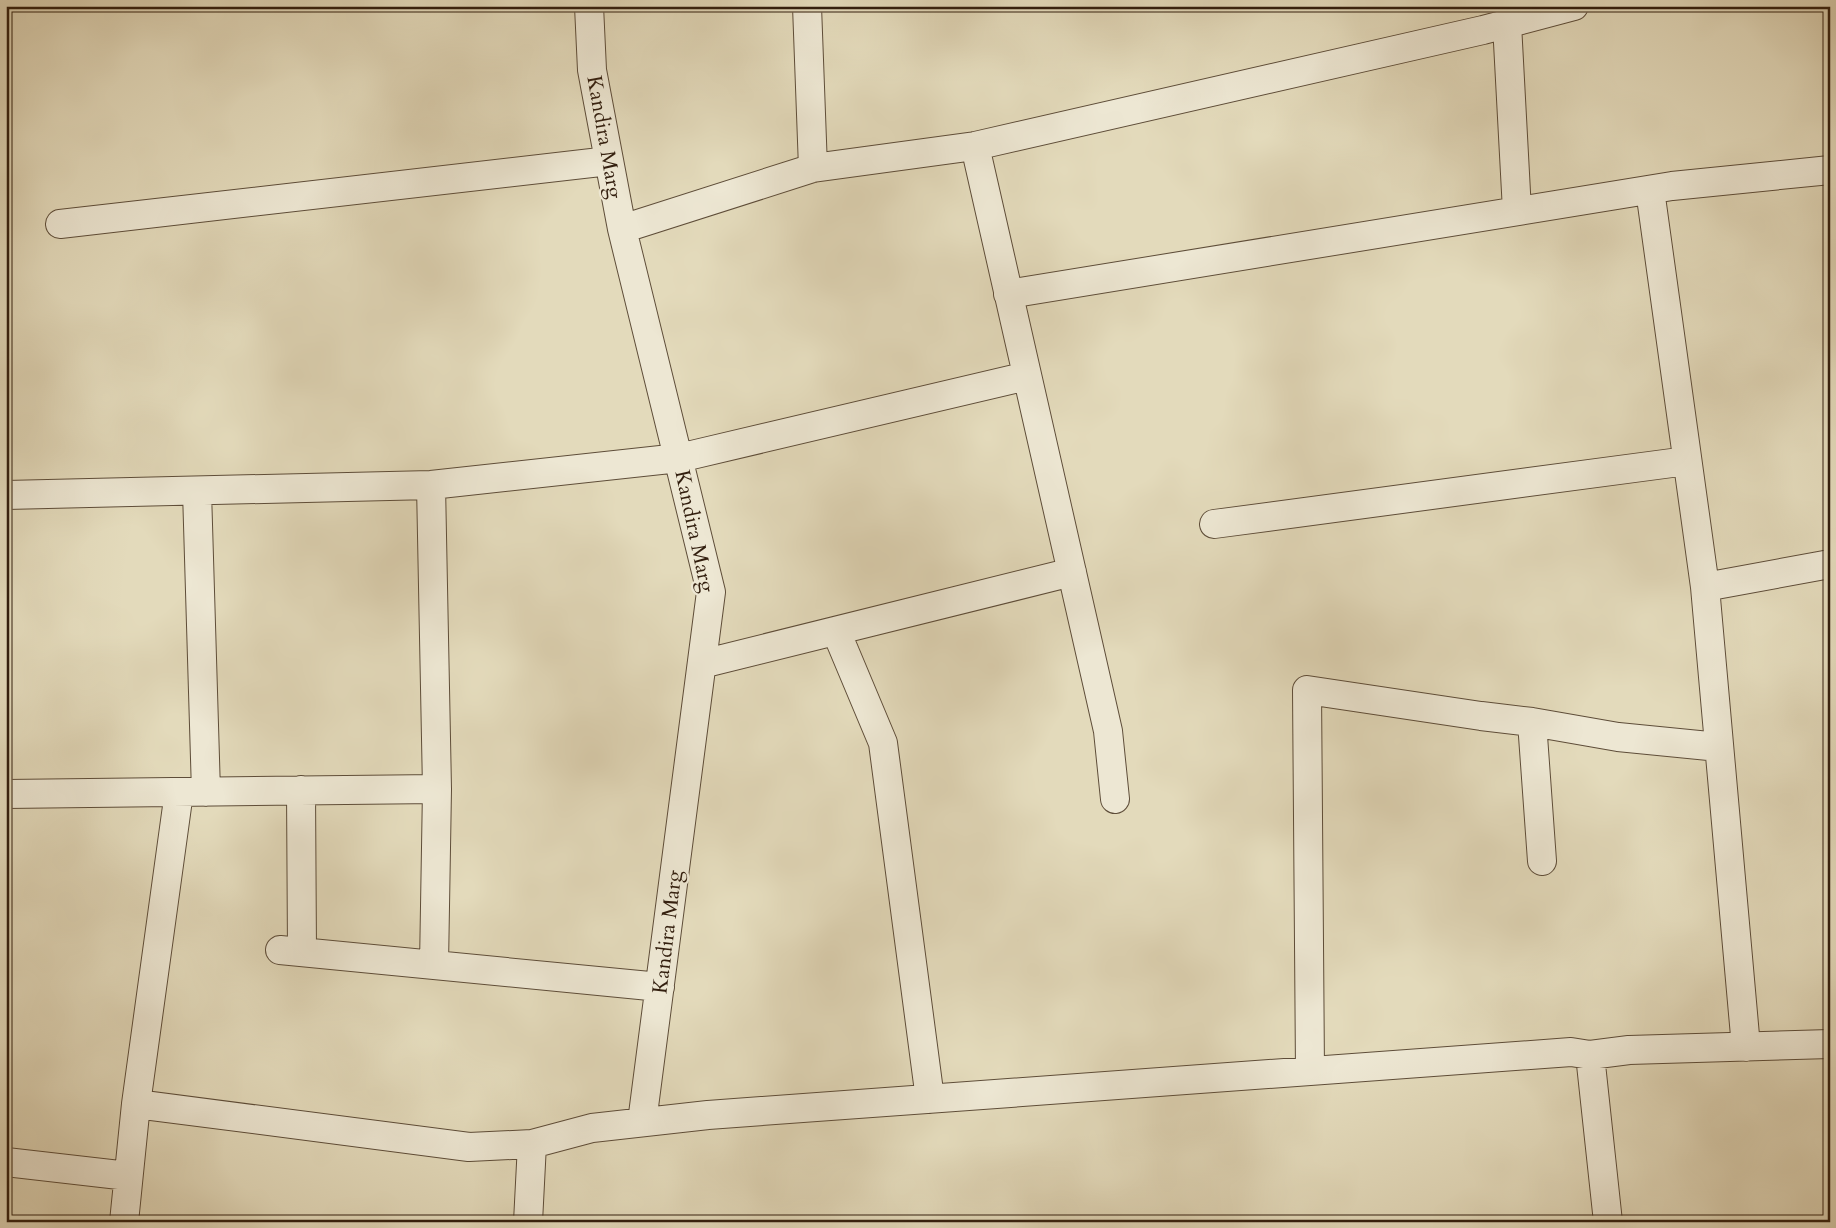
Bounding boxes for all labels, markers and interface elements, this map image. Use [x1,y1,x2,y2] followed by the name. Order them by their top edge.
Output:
[579,73,630,201] street label: Kandira Marg
[667,467,722,595] street label: Kandira Marg
[646,868,689,996] street label: Kandira Marg

